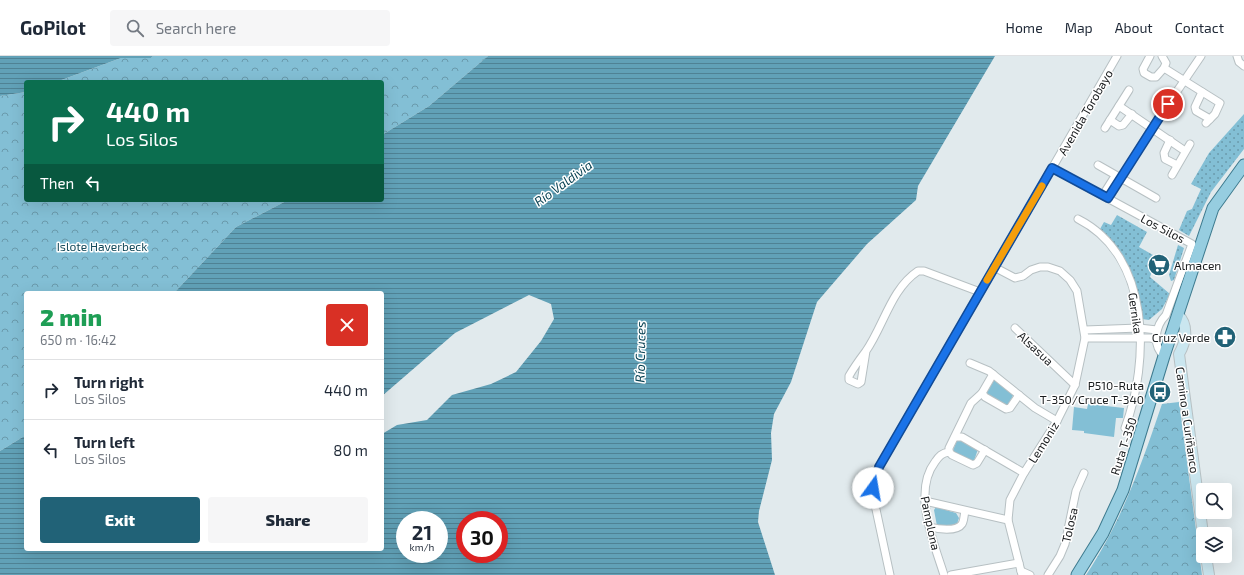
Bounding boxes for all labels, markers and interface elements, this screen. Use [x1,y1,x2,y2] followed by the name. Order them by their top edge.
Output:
[110,10,390,46] search box
[20,16,86,39] text: GoPilot
[124,17,146,39] icon: search
[156,19,236,37] text: Search here
[1006,19,1043,36] text: Home
[1065,19,1093,36] text: Map
[1115,19,1153,36] text: About
[1175,19,1224,36] text: Contact
[1055,67,1115,157] street label: Avenida Torobayo
[1151,87,1185,121] pin
[1157,93,1179,115] icon: arrive
[106,94,190,128] text: 440 m
[40,96,92,148] icon: right
[106,128,178,150] text: Los Silos
[531,157,595,209] water label: Río Valdivia
[82,172,104,194] icon: left
[40,174,74,192] text: Then
[1139,211,1187,245] street label: Los Silos
[57,239,147,253] park label: Islote Haverbeck
[1146,252,1172,278] supermarket icon: Almacen
[1174,258,1221,272] place label: Almacen
[1126,292,1146,334] street label: Gernika
[40,302,102,331] text: 2 min
[326,304,368,346] button: close
[631,321,649,383] water label: Río Cruces
[1212,324,1238,350] pharmacy icon: Cruz Verde
[1015,328,1057,368] street label: Alsasua
[1152,330,1210,344] place label: Cruz Verde
[40,332,116,348] text: 650 m · 16:42
[1174,366,1202,474] street label: Camino a Curiñanco
[74,373,144,391] text: Turn right
[1040,378,1144,406] place label: P510-Ruta T-350/Cruce T-340
[40,379,62,401] icon: right
[1147,379,1173,405] bus stop icon: P510-Ruta T-350/Cruce T-340
[324,381,368,399] text: 440 m
[74,391,126,407] text: Los Silos
[1107,415,1139,477] street label: Ruta T-350
[1025,419,1061,465] street label: Lemoniz
[74,433,135,451] text: Turn left
[40,439,62,461] icon: left
[333,441,368,459] text: 80 m
[74,451,126,467] text: Los Silos
[852,467,894,509] position arrow
[1196,483,1232,563] map controls
[1196,483,1232,519] button: search
[918,495,944,551] street label: Pamplona
[40,497,200,543] button: Exit
[208,497,368,543] button: Share
[1058,506,1080,544] street label: Tolosa
[456,511,508,563] speed limit sign: 30
[412,520,432,544] text: 21
[1196,527,1232,563] button: layers
[410,541,434,553] text: km/h

